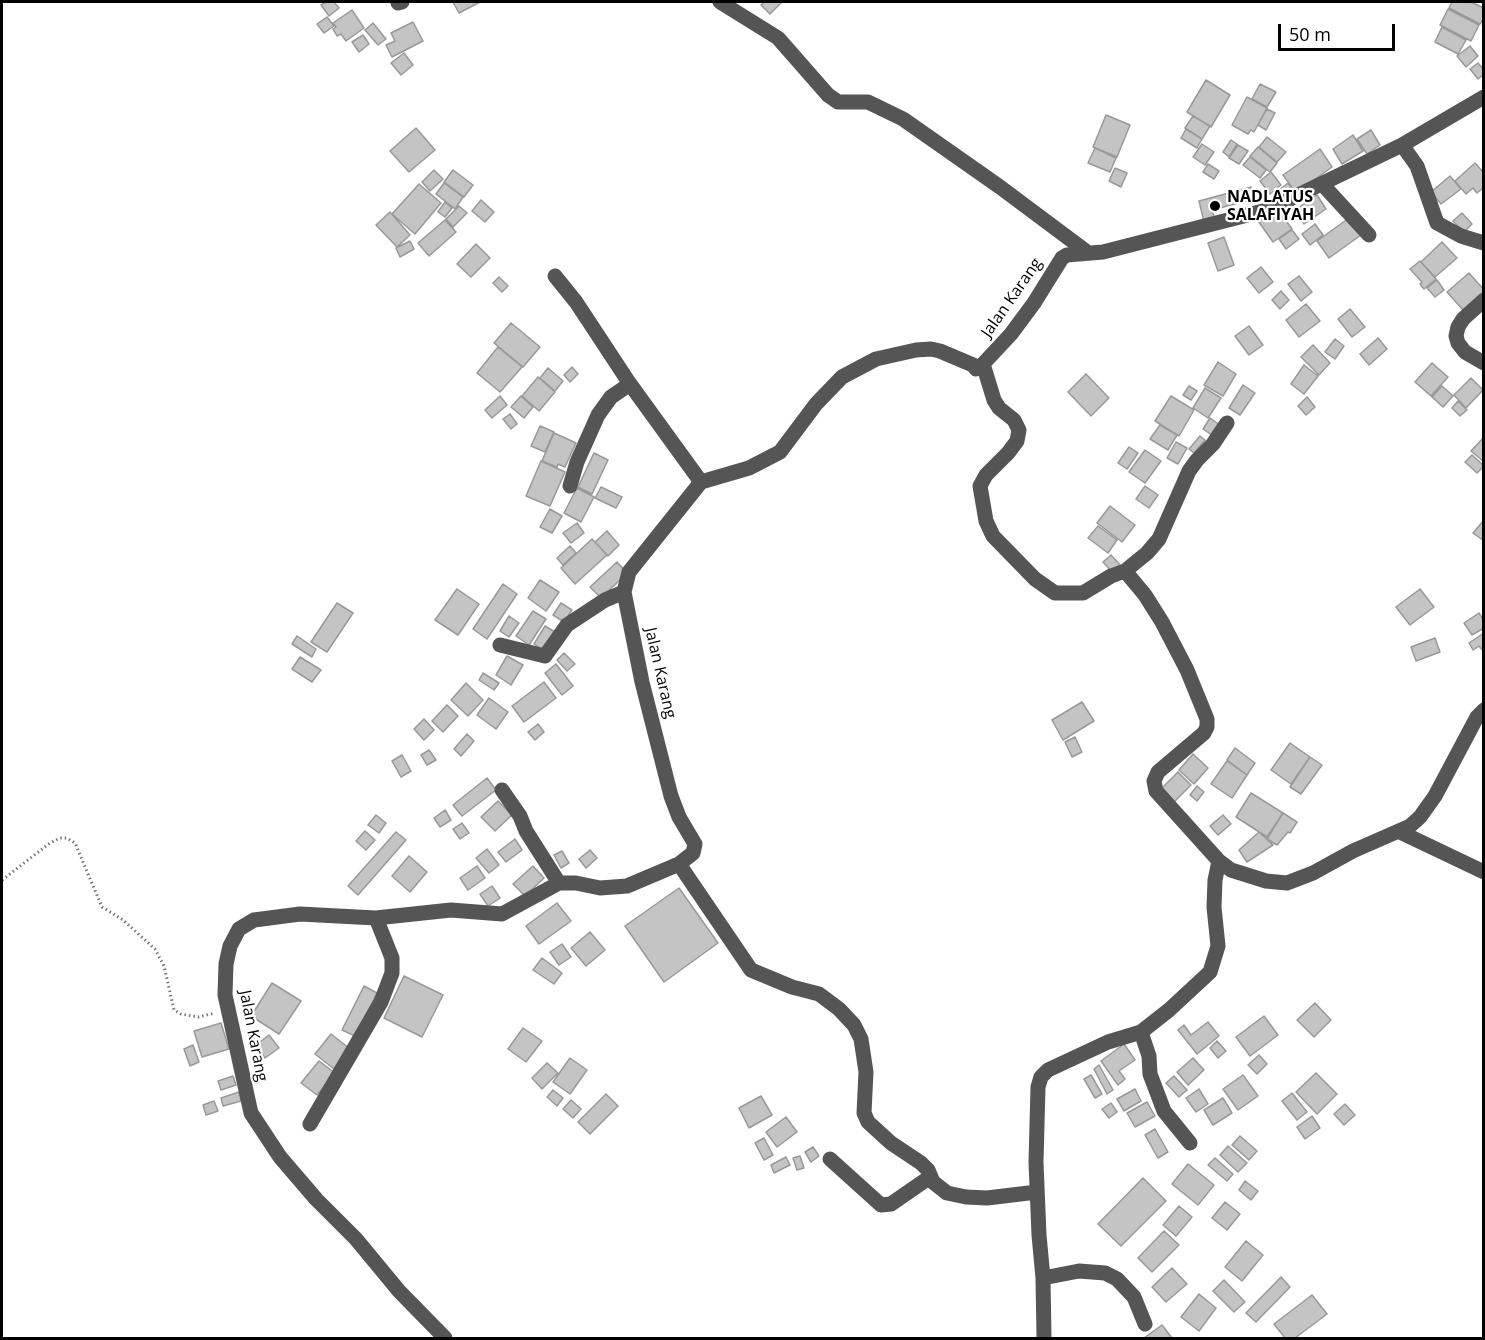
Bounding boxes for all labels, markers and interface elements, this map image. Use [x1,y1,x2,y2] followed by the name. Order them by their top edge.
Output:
[1281,12,1398,50] scale bar
[1289,22,1331,46] text: 50 m
[1227,187,1314,225] place label: NADLATUS SALAFIYAH
[1208,199,1222,213] marker: NADLATUS SALAFIYAH
[978,255,1046,341] street label: Jalan Karang
[640,626,680,720] street label: Jalan Karang
[235,989,271,1083] street label: Jalan Karang

